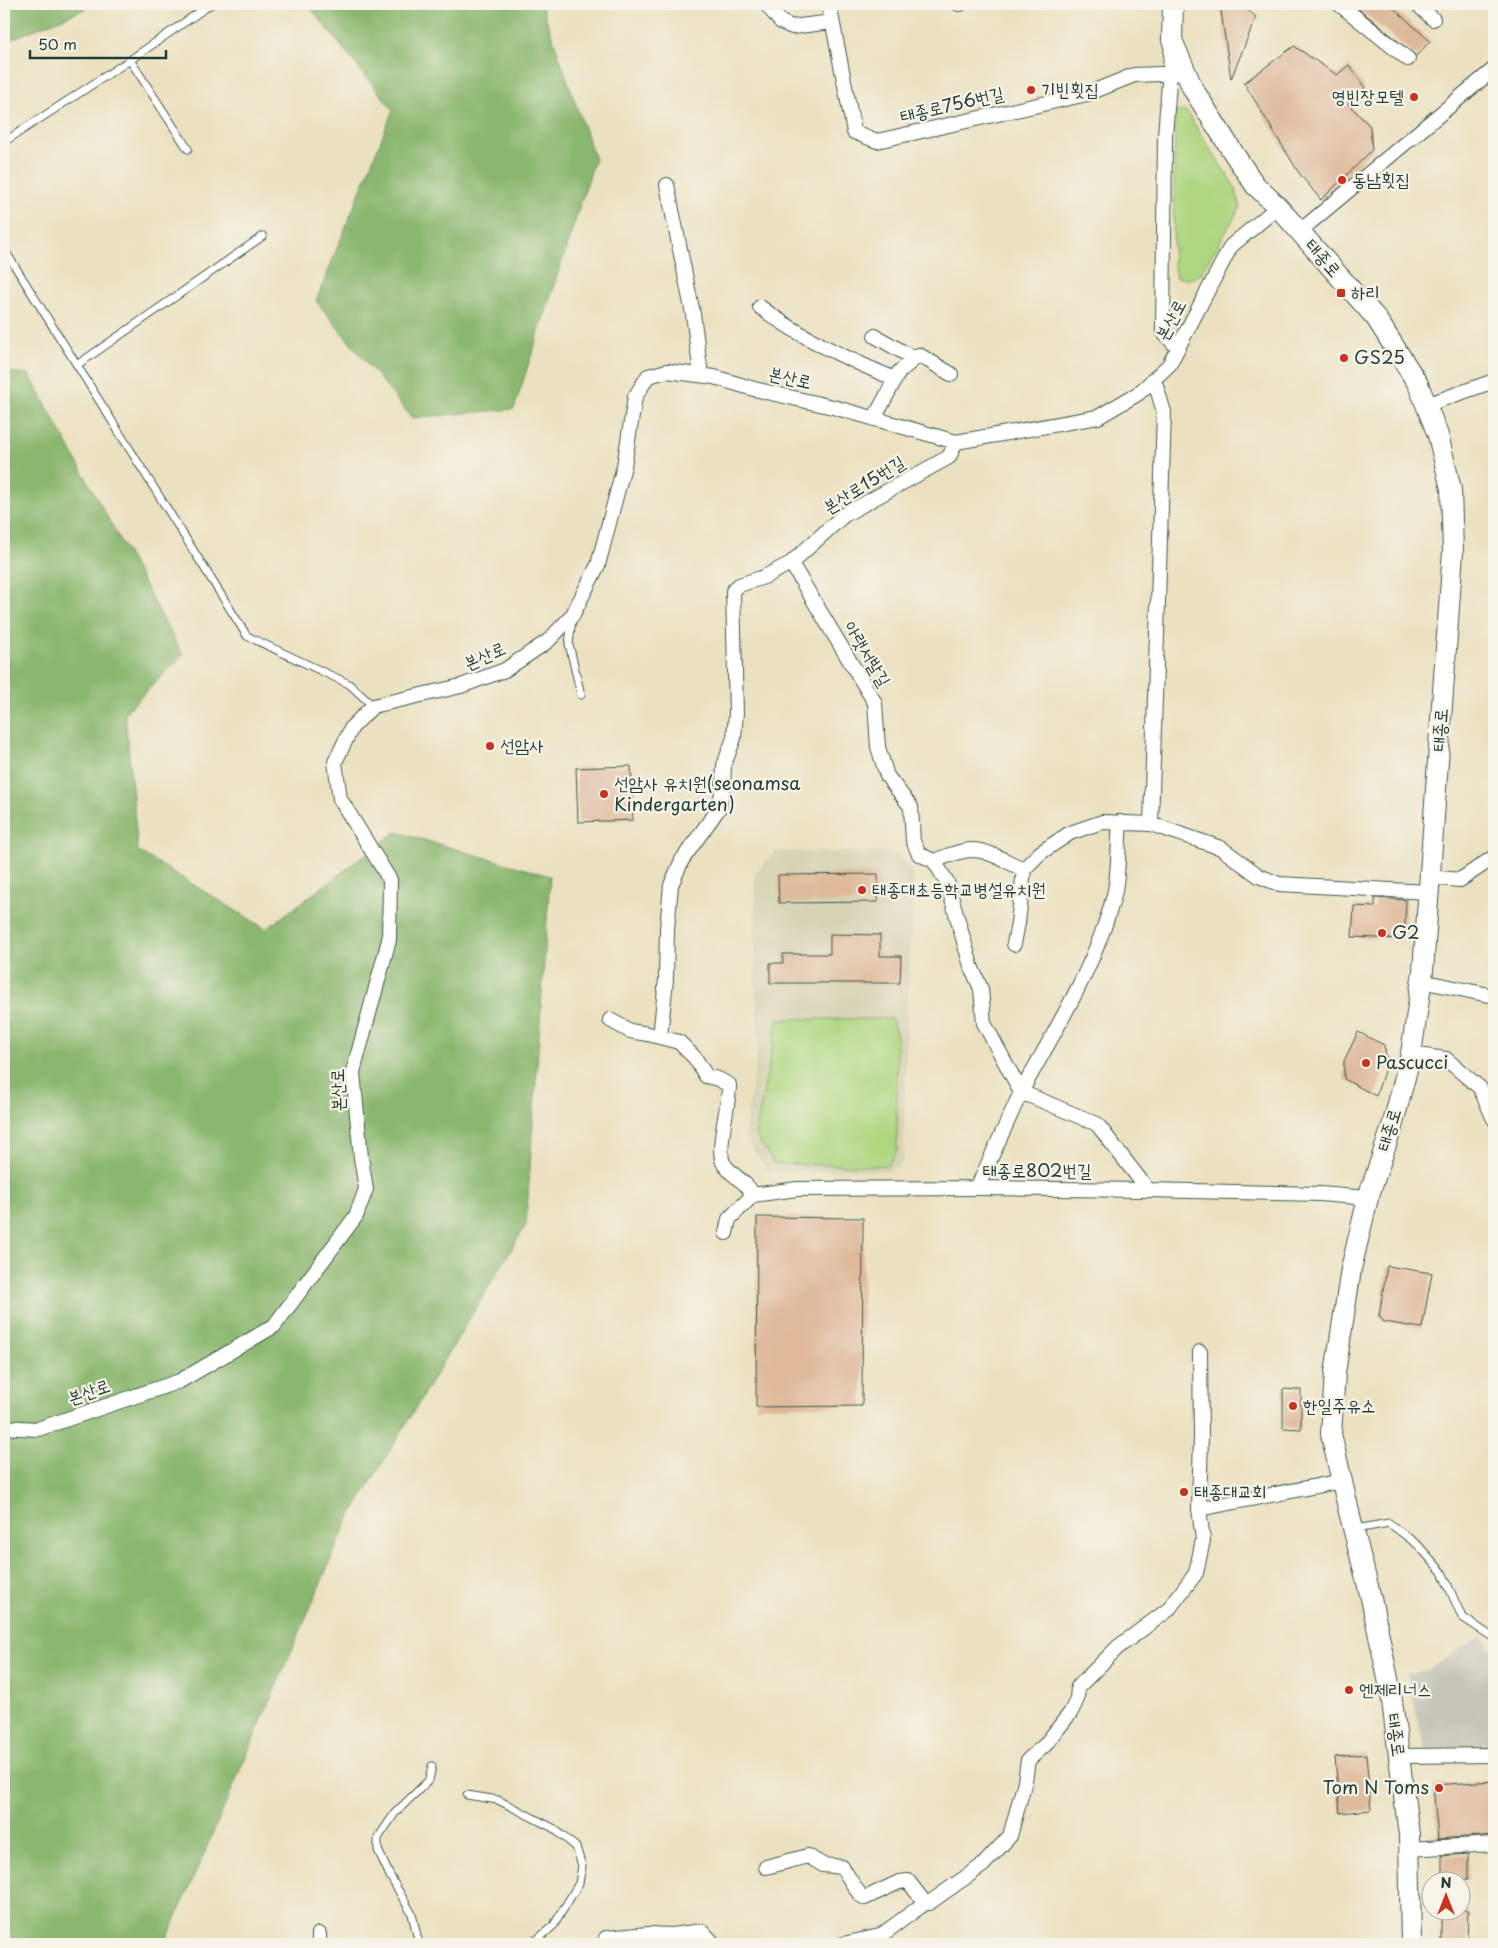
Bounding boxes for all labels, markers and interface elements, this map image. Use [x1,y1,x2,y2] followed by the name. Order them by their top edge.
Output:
[30,28,166,60] scale bar
[38,32,77,55] text: 50 m
[1041,75,1099,102] place label: 기빈횟집
[897,78,1007,129] street label: 태종로756번길
[1332,82,1404,109] place label: 영빈장모텔
[1025,84,1037,96] marker: 기빈횟집
[1408,91,1420,103] marker: 영빈장모텔
[1352,165,1410,192] place label: 동남횟집
[1336,174,1348,186] marker: 동남횟집
[1300,232,1349,282] street label: 태종로
[1351,278,1380,305] place label: 하리
[1335,287,1347,299] marker: 하리
[1148,294,1192,345] street label: 본산로
[1354,343,1405,370] place label: GS25
[1338,352,1350,364] marker: GS25
[766,358,815,395] street label: 본산로
[817,448,910,520] street label: 본산로15번길
[838,615,899,692] street label: 아랫서발길
[459,633,510,676] street label: 본산로
[1424,707,1453,753] street label: 태종로
[500,731,544,758] place label: 선암사
[484,740,496,752] marker: 선암사
[614,769,801,817] place label: 선암사 유치원(seonamsa Kindergarten)
[598,788,610,800] marker: 선암사 유치원(seonamsa Kindergarten)
[872,875,1046,902] place label: 태종대초등학교병설유치원
[856,884,868,896] marker: 태종대초등학교병설유치원
[1392,918,1419,945] place label: G2
[1376,927,1388,939] marker: G2
[1376,1048,1448,1075] place label: Pascucci
[1360,1057,1372,1069] marker: Pascucci
[323,1068,350,1112] street label: 본산로
[1368,1105,1407,1154] street label: 태종로
[982,1156,1092,1183] street label: 태종로802번길
[64,1371,113,1410] street label: 본산로
[1303,1391,1375,1418] place label: 한일주유소
[1287,1400,1299,1412] marker: 한일주유소
[1194,1477,1266,1504] place label: 태종대교회
[1178,1486,1190,1498] marker: 태종대교회
[1359,1675,1431,1702] place label: 엔제리너스
[1343,1684,1355,1696] marker: 엔제리너스
[1381,1711,1414,1758] street label: 태종로
[1322,1773,1429,1800] place label: Tom N Toms
[1433,1782,1445,1794] marker: Tom N Toms
[1420,1870,1470,1920] north arrow
[1440,1872,1452,1893] text: N

